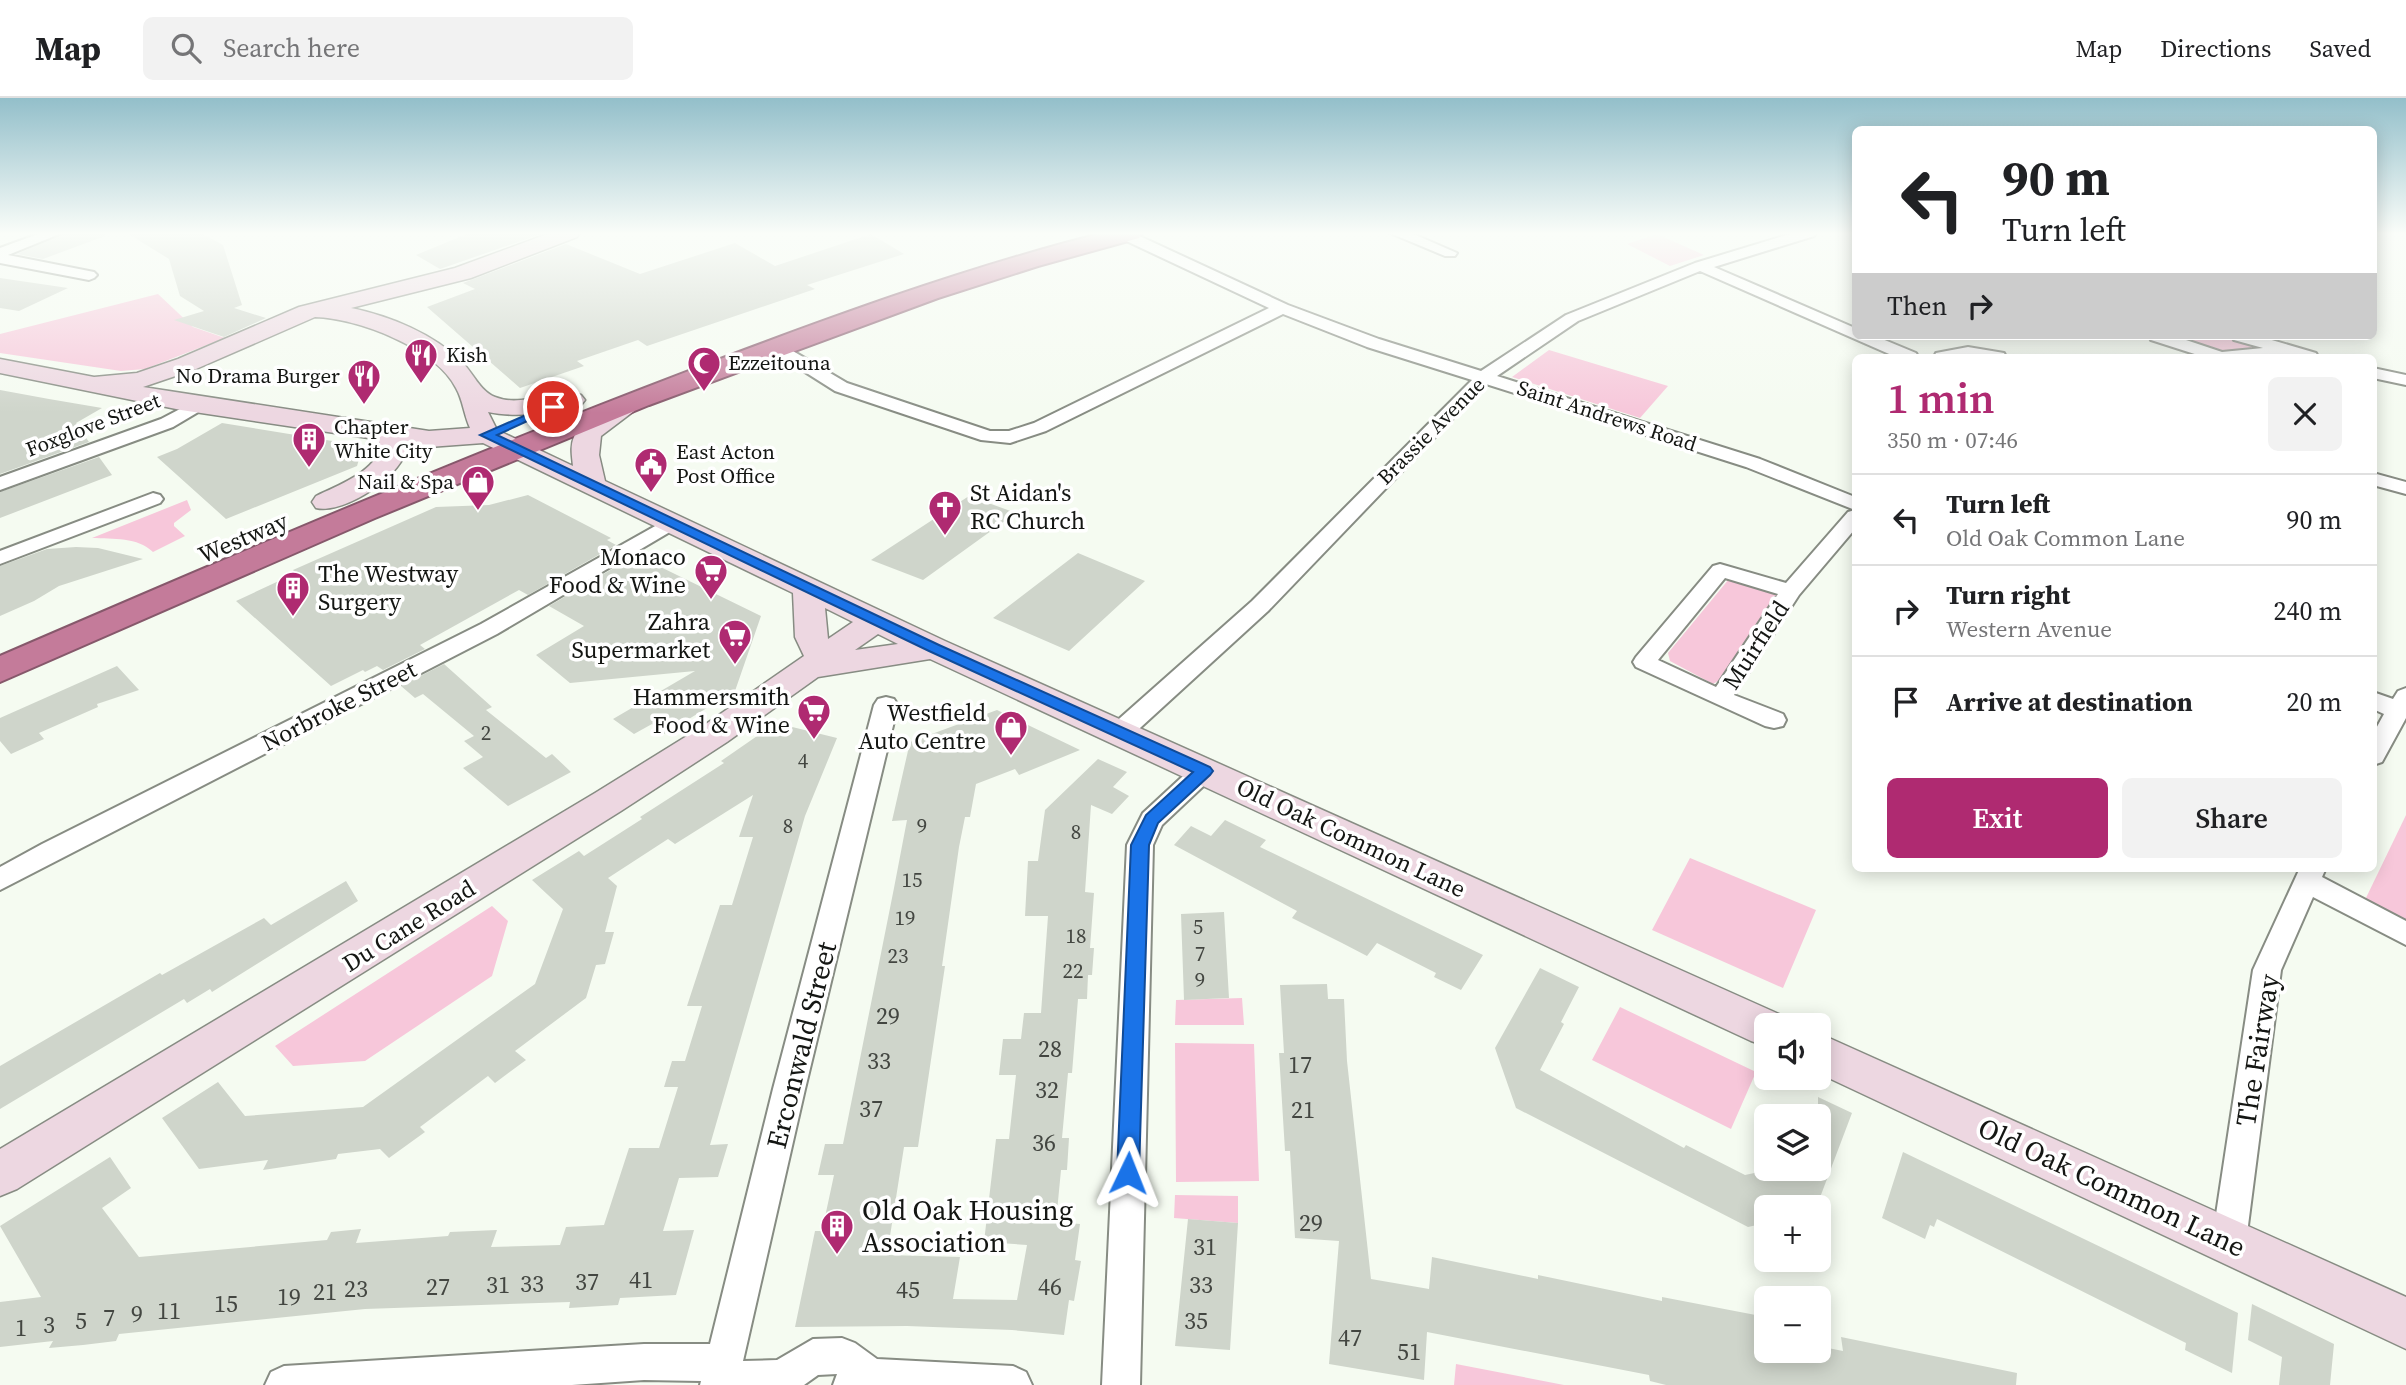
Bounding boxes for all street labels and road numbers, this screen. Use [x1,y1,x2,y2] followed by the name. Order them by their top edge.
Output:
[1370,370,1491,491] street label: Brassie Avenue
[1514,373,1701,458] street label: Saint Andrews Road
[21,386,164,463] street label: Foxglove Street
[193,504,293,571] street label: Westway
[1715,594,1797,696] street label: Muirfield
[256,652,422,759] street label: Norbroke Street
[1231,770,1471,905] street label: Old Oak Common Lane
[336,871,482,979] street label: Du Cane Road
[757,937,845,1152] street label: Erconwald Street
[2226,971,2288,1129] street label: The Fairway
[1972,1108,2252,1266] street label: Old Oak Common Lane

